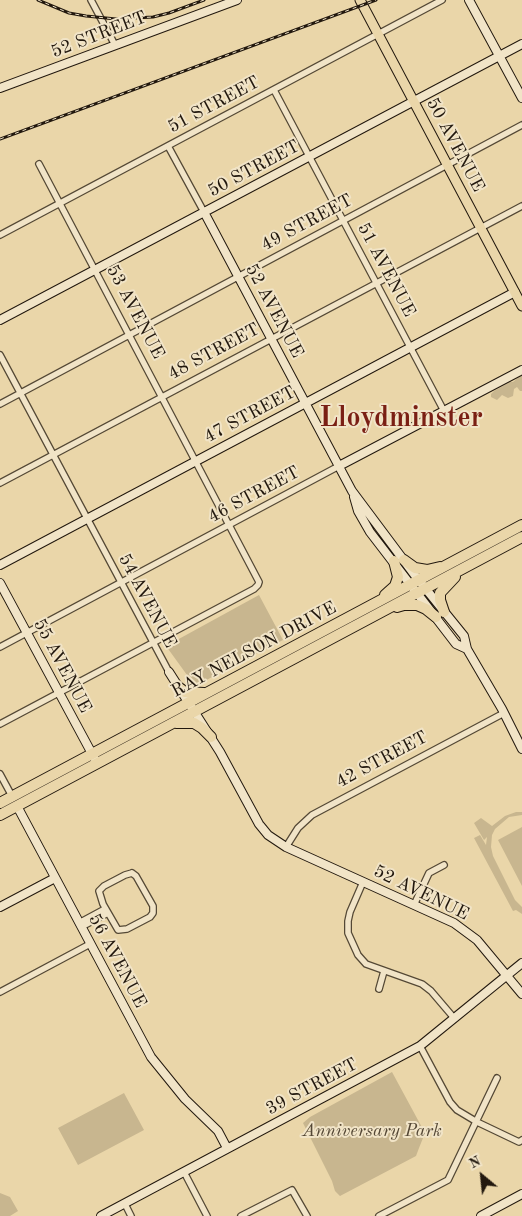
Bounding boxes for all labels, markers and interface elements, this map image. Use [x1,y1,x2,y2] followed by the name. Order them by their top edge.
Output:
[48,7,150,63] street label: 52 STREET
[165,72,263,138] street label: 51 STREET
[421,94,489,196] street label: 50 AVENUE
[205,136,303,202] street label: 50 STREET
[258,190,356,256] street label: 49 STREET
[352,219,420,321] street label: 51 AVENUE
[240,260,308,362] street label: 52 AVENUE
[101,261,169,363] street label: 53 AVENUE
[165,319,263,385] street label: 48 STREET
[201,382,299,448] street label: 47 STREET
[319,402,483,436] district label: Lloydminster
[205,462,303,528] street label: 46 STREET
[113,550,181,652] street label: 54 AVENUE
[168,597,340,703] street label: RAY NELSON DRIVE
[28,615,96,717] street label: 55 AVENUE
[333,727,431,793] street label: 42 STREET
[370,861,472,925] street label: 52 AVENUE
[83,910,151,1012] street label: 56 AVENUE
[263,1054,361,1120] street label: 39 STREET
[302,1120,442,1142] park label: Anniversary Park
[457,1151,507,1201] north arrow
[467,1154,483,1171] text: N

